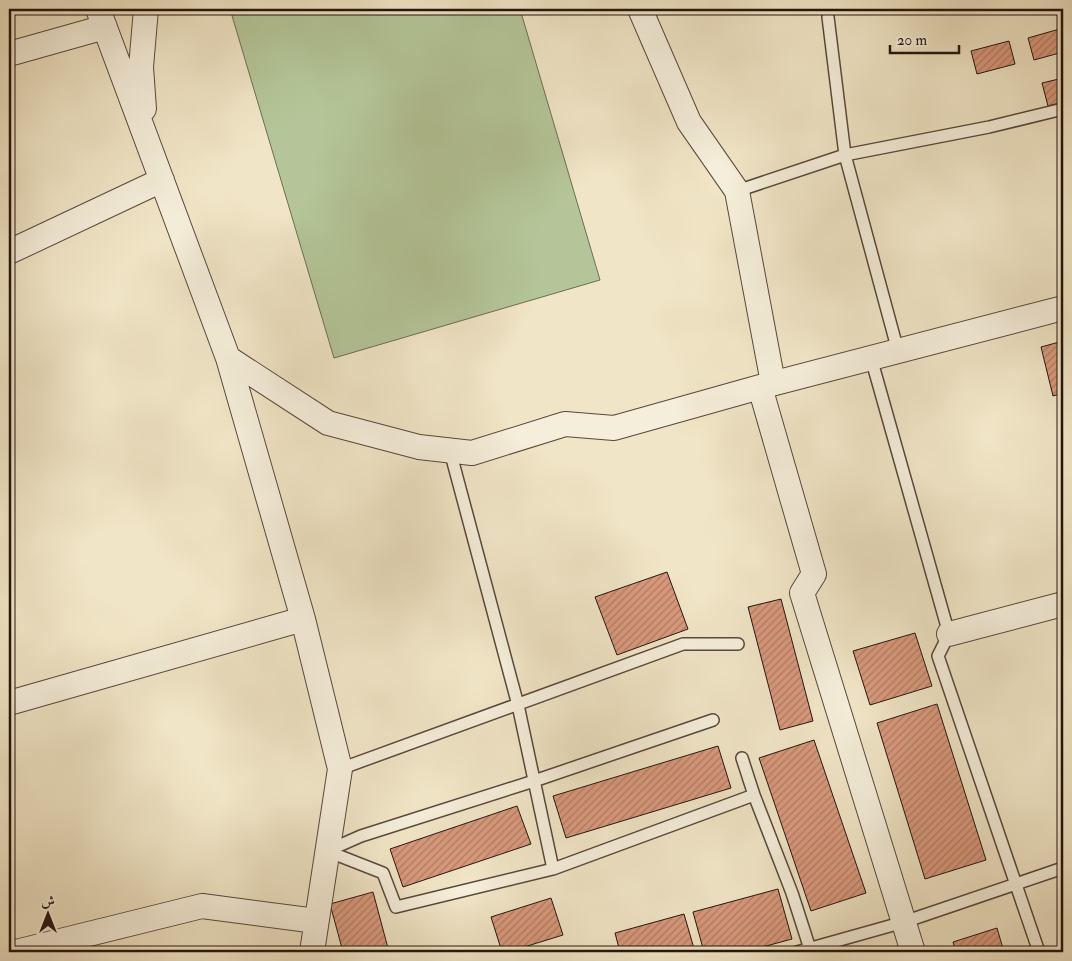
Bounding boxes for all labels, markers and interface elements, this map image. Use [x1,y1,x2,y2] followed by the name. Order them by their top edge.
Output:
[890,22,958,54] scale bar
[897,31,927,50] text: 20 m
[22,888,72,938] north arrow
[41,893,55,910] text: ش

